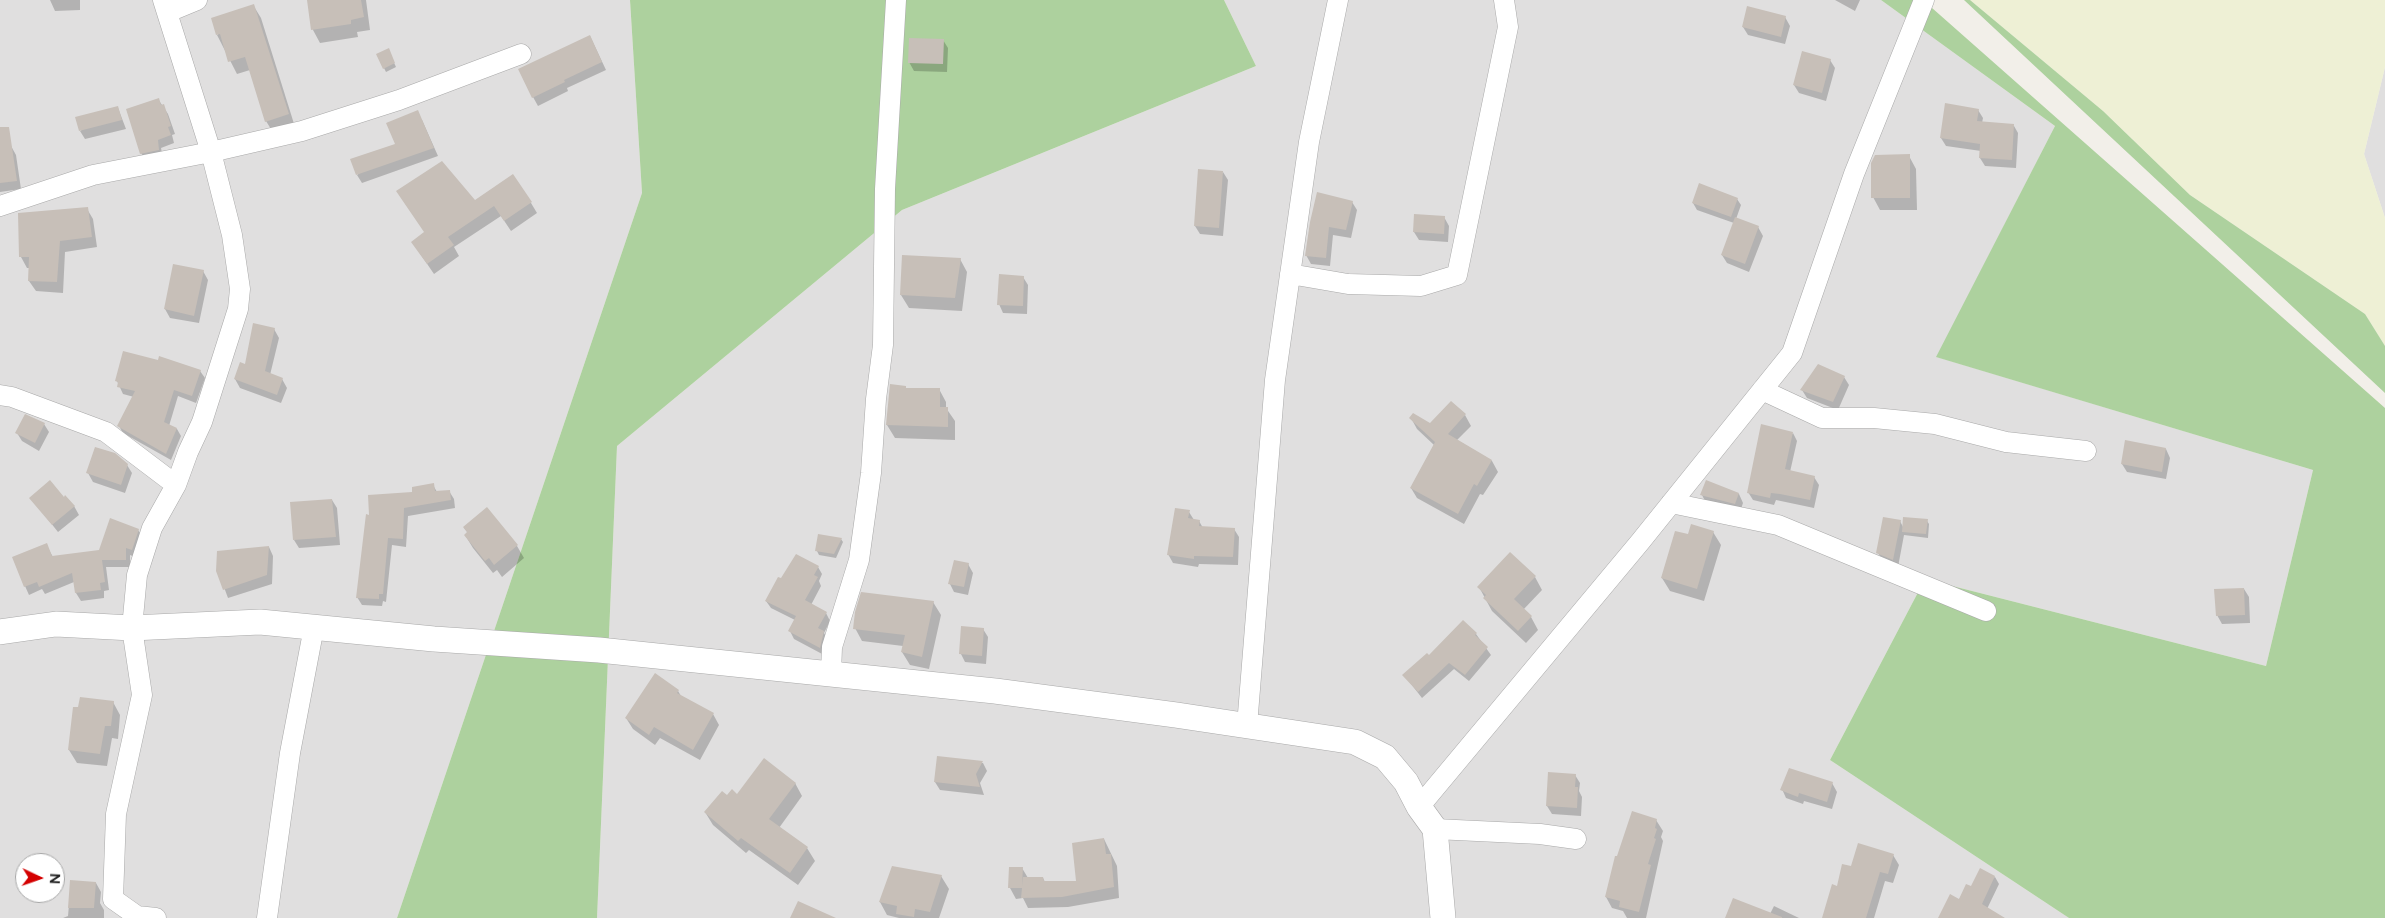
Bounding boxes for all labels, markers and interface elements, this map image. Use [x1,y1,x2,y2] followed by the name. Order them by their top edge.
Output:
[15,853,65,903] north arrow
[46,873,63,885] text: N

